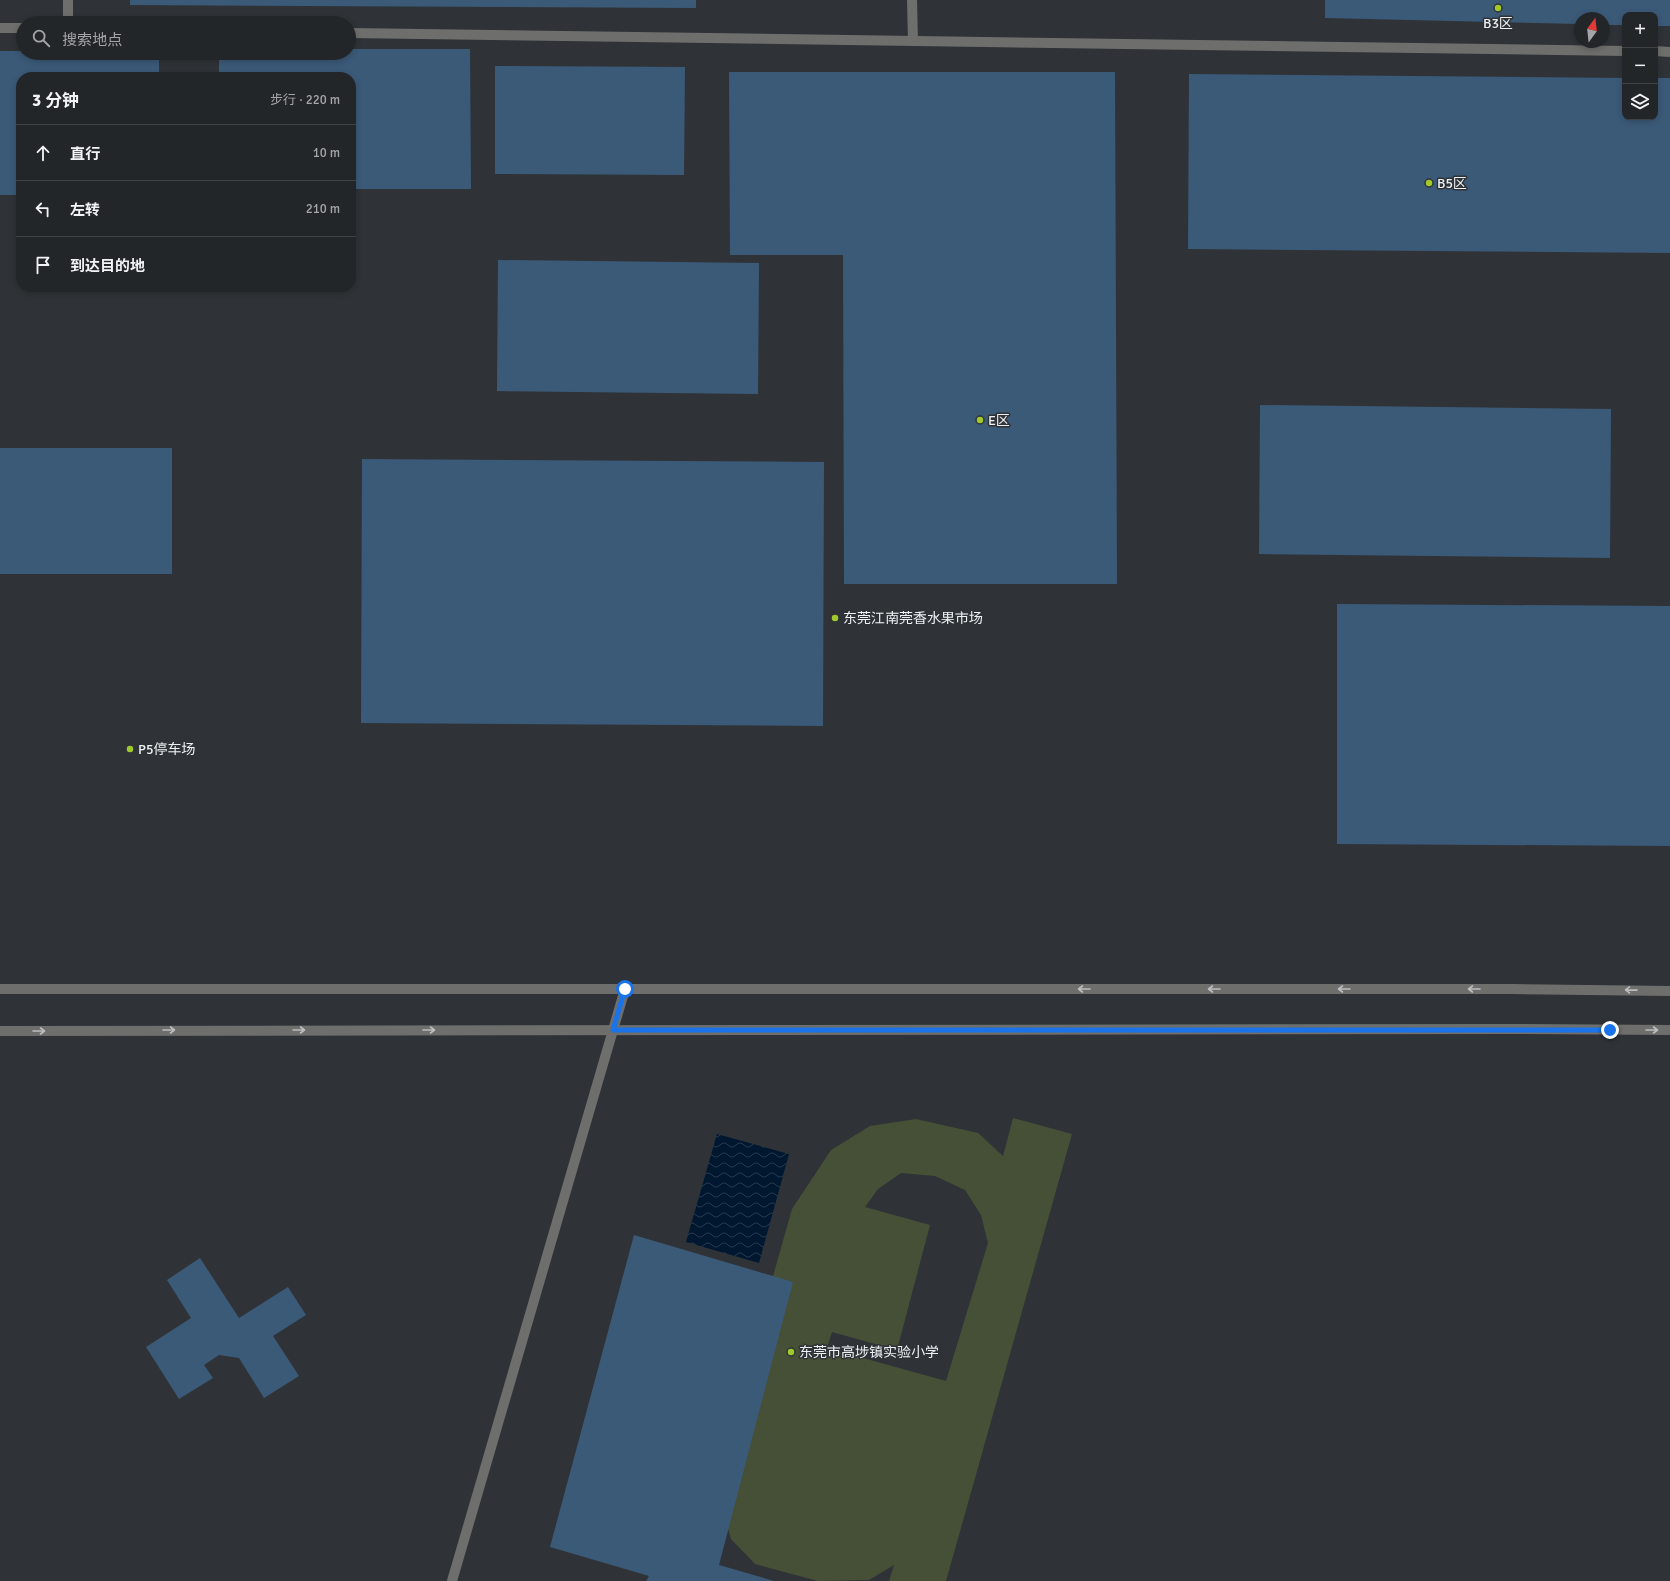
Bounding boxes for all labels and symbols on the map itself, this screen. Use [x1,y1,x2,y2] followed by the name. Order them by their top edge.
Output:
[1493,3,1503,13] marker: B3区
[1574,12,1610,48] north arrow
[1483,15,1513,32] place label: B3区
[1437,175,1467,192] place label: B5区
[1424,178,1434,188] marker: B5区
[988,412,1010,429] place label: E区
[975,415,985,425] marker: E区
[843,610,983,627] place label: 东莞江南莞香水果市场
[830,613,840,623] marker: 东莞江南莞香水果市场
[138,741,196,758] place label: P5停车场
[125,744,135,754] marker: P5停车场
[616,980,634,998] route start
[1078,985,1091,993] one-way arrow
[1208,985,1221,993] one-way arrow
[1338,985,1351,993] one-way arrow
[1468,985,1481,993] one-way arrow
[1625,987,1638,994] one-way arrow
[1601,1021,1619,1039] route end
[162,1026,175,1034] one-way arrow
[292,1026,305,1034] one-way arrow
[422,1026,435,1034] one-way arrow
[1645,1026,1658,1034] one-way arrow
[32,1027,45,1035] one-way arrow
[799,1344,939,1361] place label: 东莞市高埗镇实验小学
[786,1347,796,1357] marker: 东莞市高埗镇实验小学

